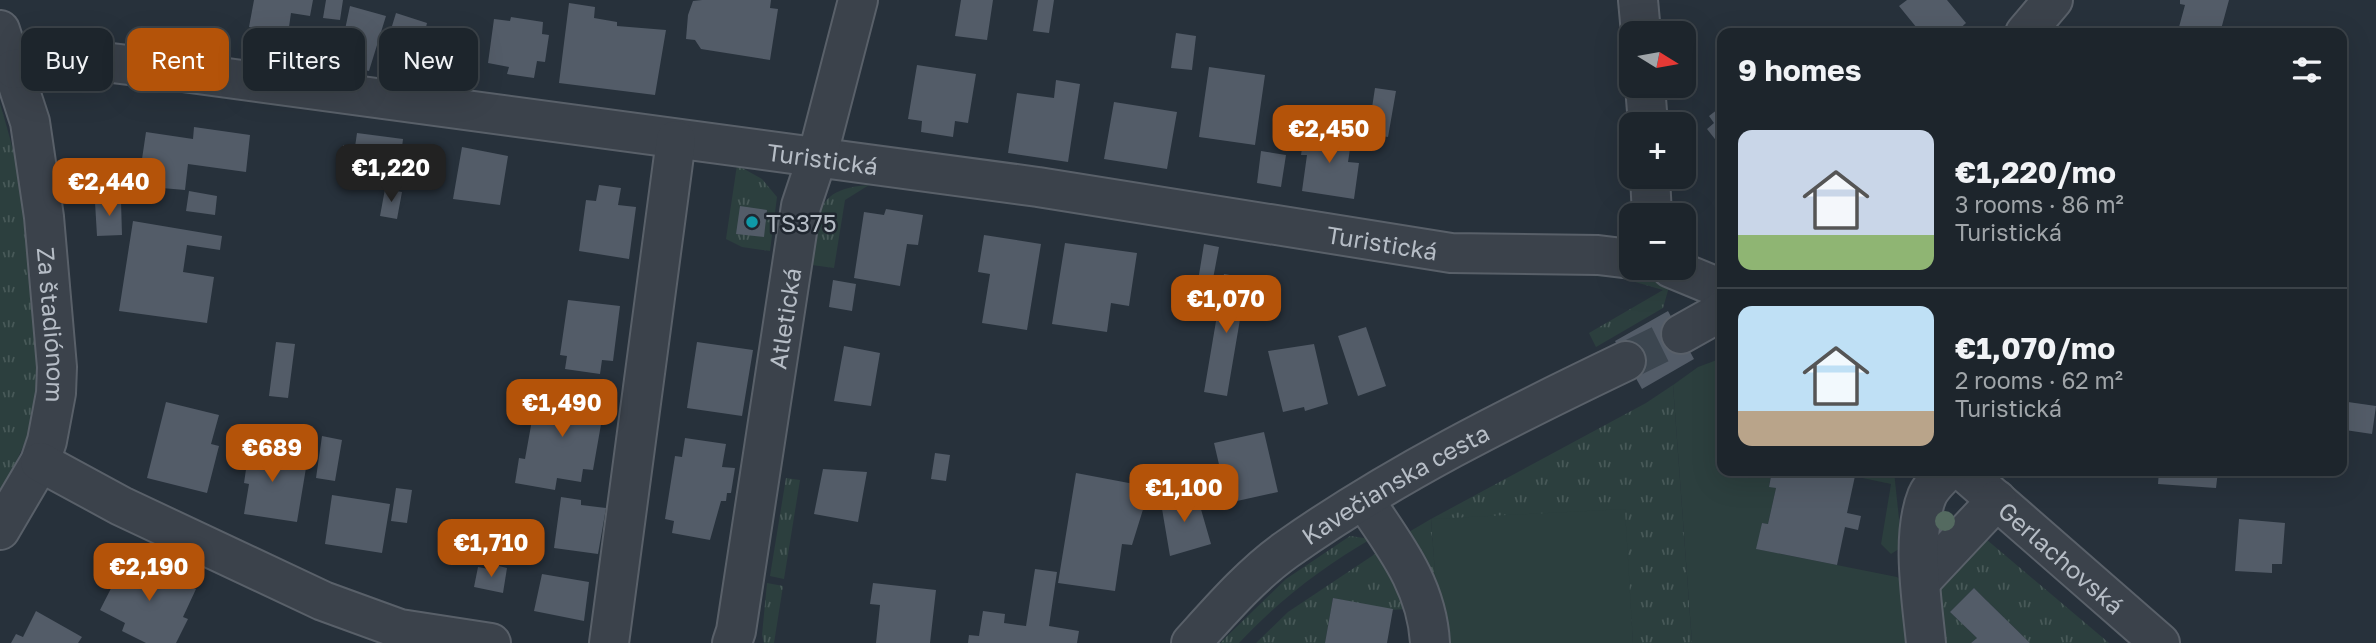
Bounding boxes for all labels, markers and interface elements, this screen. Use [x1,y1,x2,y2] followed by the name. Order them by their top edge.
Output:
[1619,21,1696,98] north arrow
[1619,21,1696,280] map controls
[21,28,113,91] chip: Buy
[127,28,229,91] chip: Rent
[243,28,365,91] chip: Filters
[379,28,478,91] chip: New
[2288,51,2326,89] icon: filters
[1738,52,1861,88] text: 9 homes
[1272,106,1386,165] pin: €2,450
[1619,112,1696,189] button: +
[1289,114,1369,142] text: €2,450
[765,136,880,180] street label: Turistická
[334,144,448,204] pin: €1,220
[352,153,430,181] text: €1,220
[1955,154,2116,190] text: €1,220/mo
[52,158,166,218] pin: €2,440
[1794,158,1878,242] icon: home
[68,167,150,195] text: €2,440
[1955,190,2124,218] text: 3 rooms · 86 m²
[1619,203,1696,280] button: −
[766,208,837,237] place label: TS375
[744,214,760,230] marker: TS375
[1955,218,2062,246] text: Turistická
[1325,219,1440,265] street label: Turistická
[32,246,71,403] street label: Za štadiónom
[762,266,806,371] street label: Atletická
[1169,276,1283,335] pin: €1,070
[1187,284,1265,312] text: €1,070
[1955,330,2115,366] text: €1,070/mo
[1794,334,1878,418] icon: home
[1955,366,2123,394] text: 2 rooms · 62 m²
[505,380,619,439] pin: €1,490
[522,388,602,416] text: €1,490
[1955,394,2062,422] text: Turistická
[1295,417,1494,550] street label: Kavečianska cesta
[231,424,313,484] pin: €689
[242,433,302,461] text: €689
[1127,464,1241,524] pin: €1,100
[1145,473,1223,501] text: €1,100
[1993,495,2130,619] street label: Gerlachovská
[434,520,548,579] pin: €1,710
[454,528,528,556] text: €1,710
[92,544,206,603] pin: €2,190
[109,552,189,580] text: €2,190

